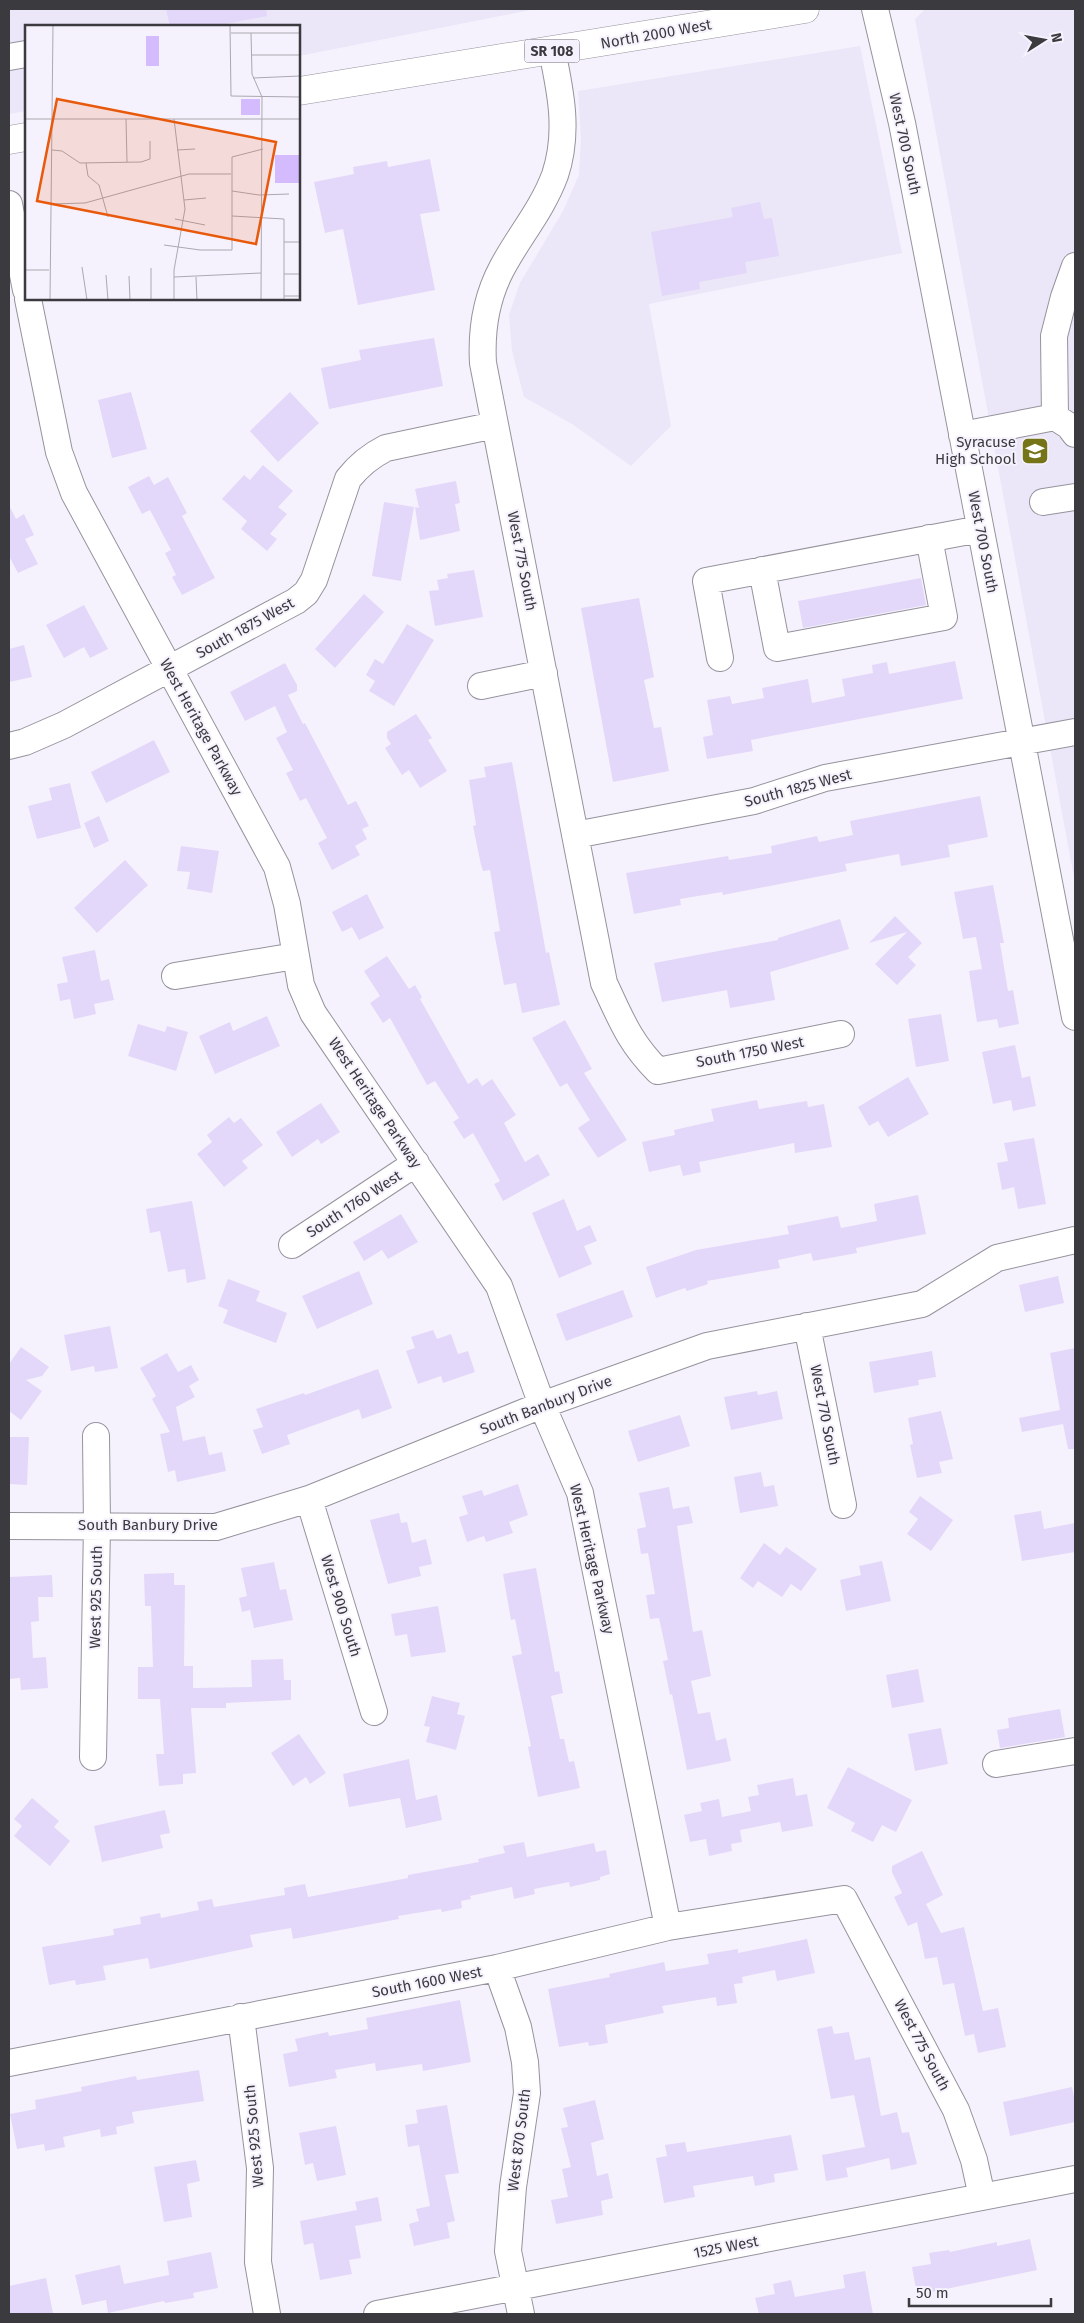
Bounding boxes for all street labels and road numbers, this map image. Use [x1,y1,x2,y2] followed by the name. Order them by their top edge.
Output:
[599,15,713,53] street label: North 2000 West
[524,40,580,62] road number: SR 108
[885,91,925,197] street label: West 700 South
[964,489,1002,595] street label: West 700 South
[504,510,540,612] street label: West 775 South
[193,593,298,662] street label: South 1875 West
[156,655,246,799] street label: West Heritage Parkway
[742,765,854,811] street label: South 1825 West
[695,1033,806,1071] street label: South 1750 West
[325,1034,426,1172] street label: West Heritage Parkway
[303,1166,405,1241] street label: South 1760 West
[806,1363,844,1467] street label: West 770 South
[477,1372,615,1438] street label: South Banbury Drive
[566,1482,618,1636] street label: West Heritage Parkway
[78,1516,218,1534] street label: South Banbury Drive
[86,1545,106,1649] street label: West 925 South
[317,1553,365,1659] street label: West 900 South
[370,1962,484,2002] street label: South 1600 West
[890,1996,954,2094] street label: West 775 South
[241,2084,267,2188] street label: West 925 South
[504,2088,534,2192] street label: West 870 South
[692,2232,760,2262] street label: 1525 West

